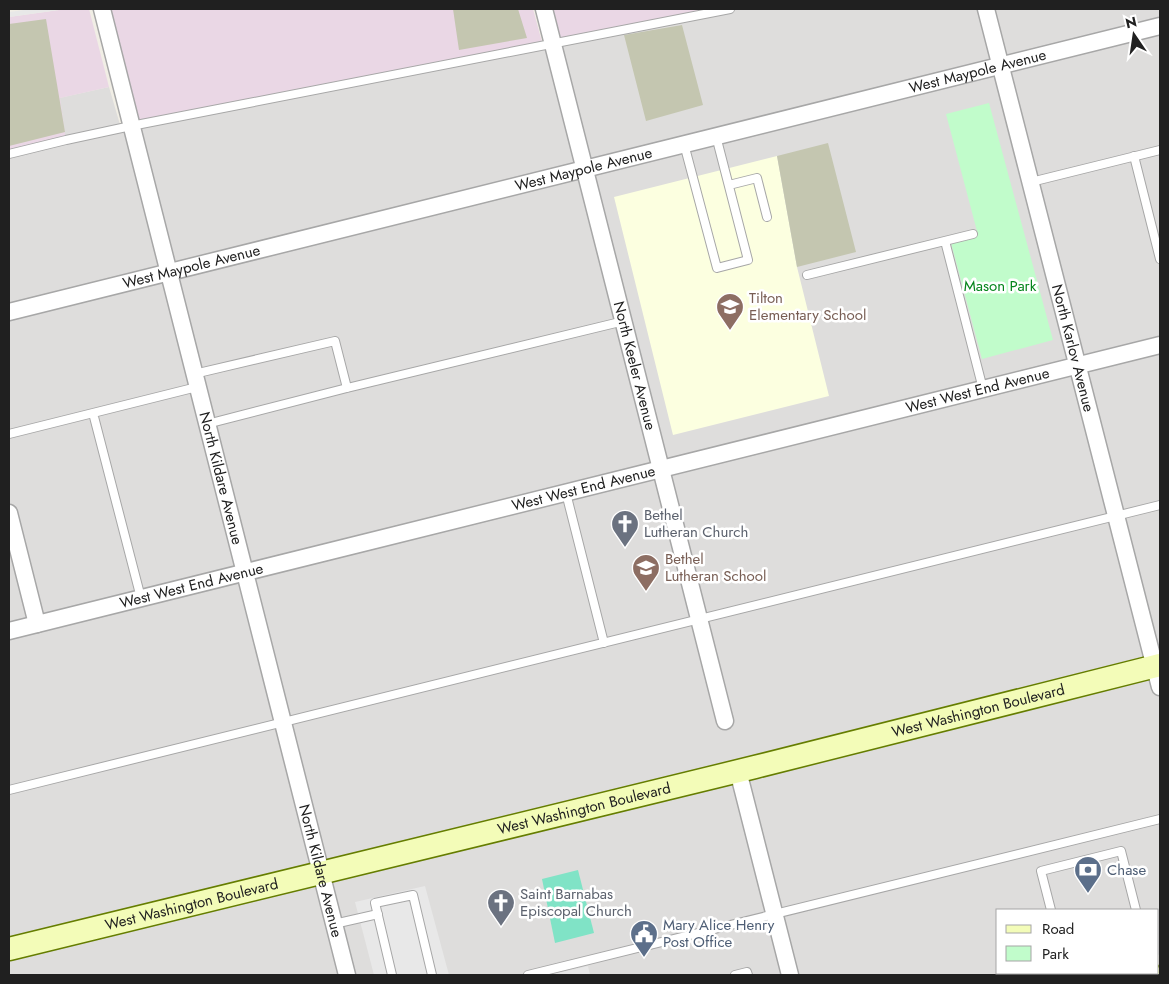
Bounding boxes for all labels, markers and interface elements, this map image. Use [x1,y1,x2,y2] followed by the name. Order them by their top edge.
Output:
[1109,10,1159,60] north arrow
[1123,11,1139,33] text: N
[907,44,1049,99] street label: West Maypole Avenue
[513,142,655,197] street label: West Maypole Avenue
[121,239,263,294] street label: West Maypole Avenue
[964,275,1037,297] park label: Mason Park
[1046,282,1100,415] street label: North Karlov Avenue
[749,287,866,326] place label: Tilton Elementary School
[715,292,745,331] school or university icon: Tilton Elementary School
[608,299,662,433] street label: North Keeler Avenue
[903,362,1052,419] street label: West West End Avenue
[194,409,249,547] street label: North Kildare Avenue
[509,460,658,517] street label: West West End Avenue
[644,504,748,543] place label: Bethel Lutheran Church
[610,509,640,548] church icon: Bethel Lutheran Church
[665,548,766,587] place label: Bethel Lutheran School
[631,553,661,592] school or university icon: Bethel Lutheran School
[117,557,266,614] street label: West West End Avenue
[889,678,1067,743] street label: West Washington Boulevard
[495,777,673,840] street label: West Washington Boulevard
[293,802,348,940] street label: North Kildare Avenue
[1073,855,1103,894] bank icon: Chase
[1107,859,1146,881] place label: Chase
[103,873,281,936] street label: West Washington Boulevard
[520,883,632,922] place label: Saint Barnabas Episcopal Church
[486,888,516,927] church icon: Saint Barnabas Episcopal Church
[996,909,1159,974] legend
[663,914,775,953] place label: Mary Alice Henry Post Office
[1042,918,1074,940] text: Road
[629,919,659,958] public building icon: Mary Alice Henry Post Office
[1042,943,1069,965] text: Park

